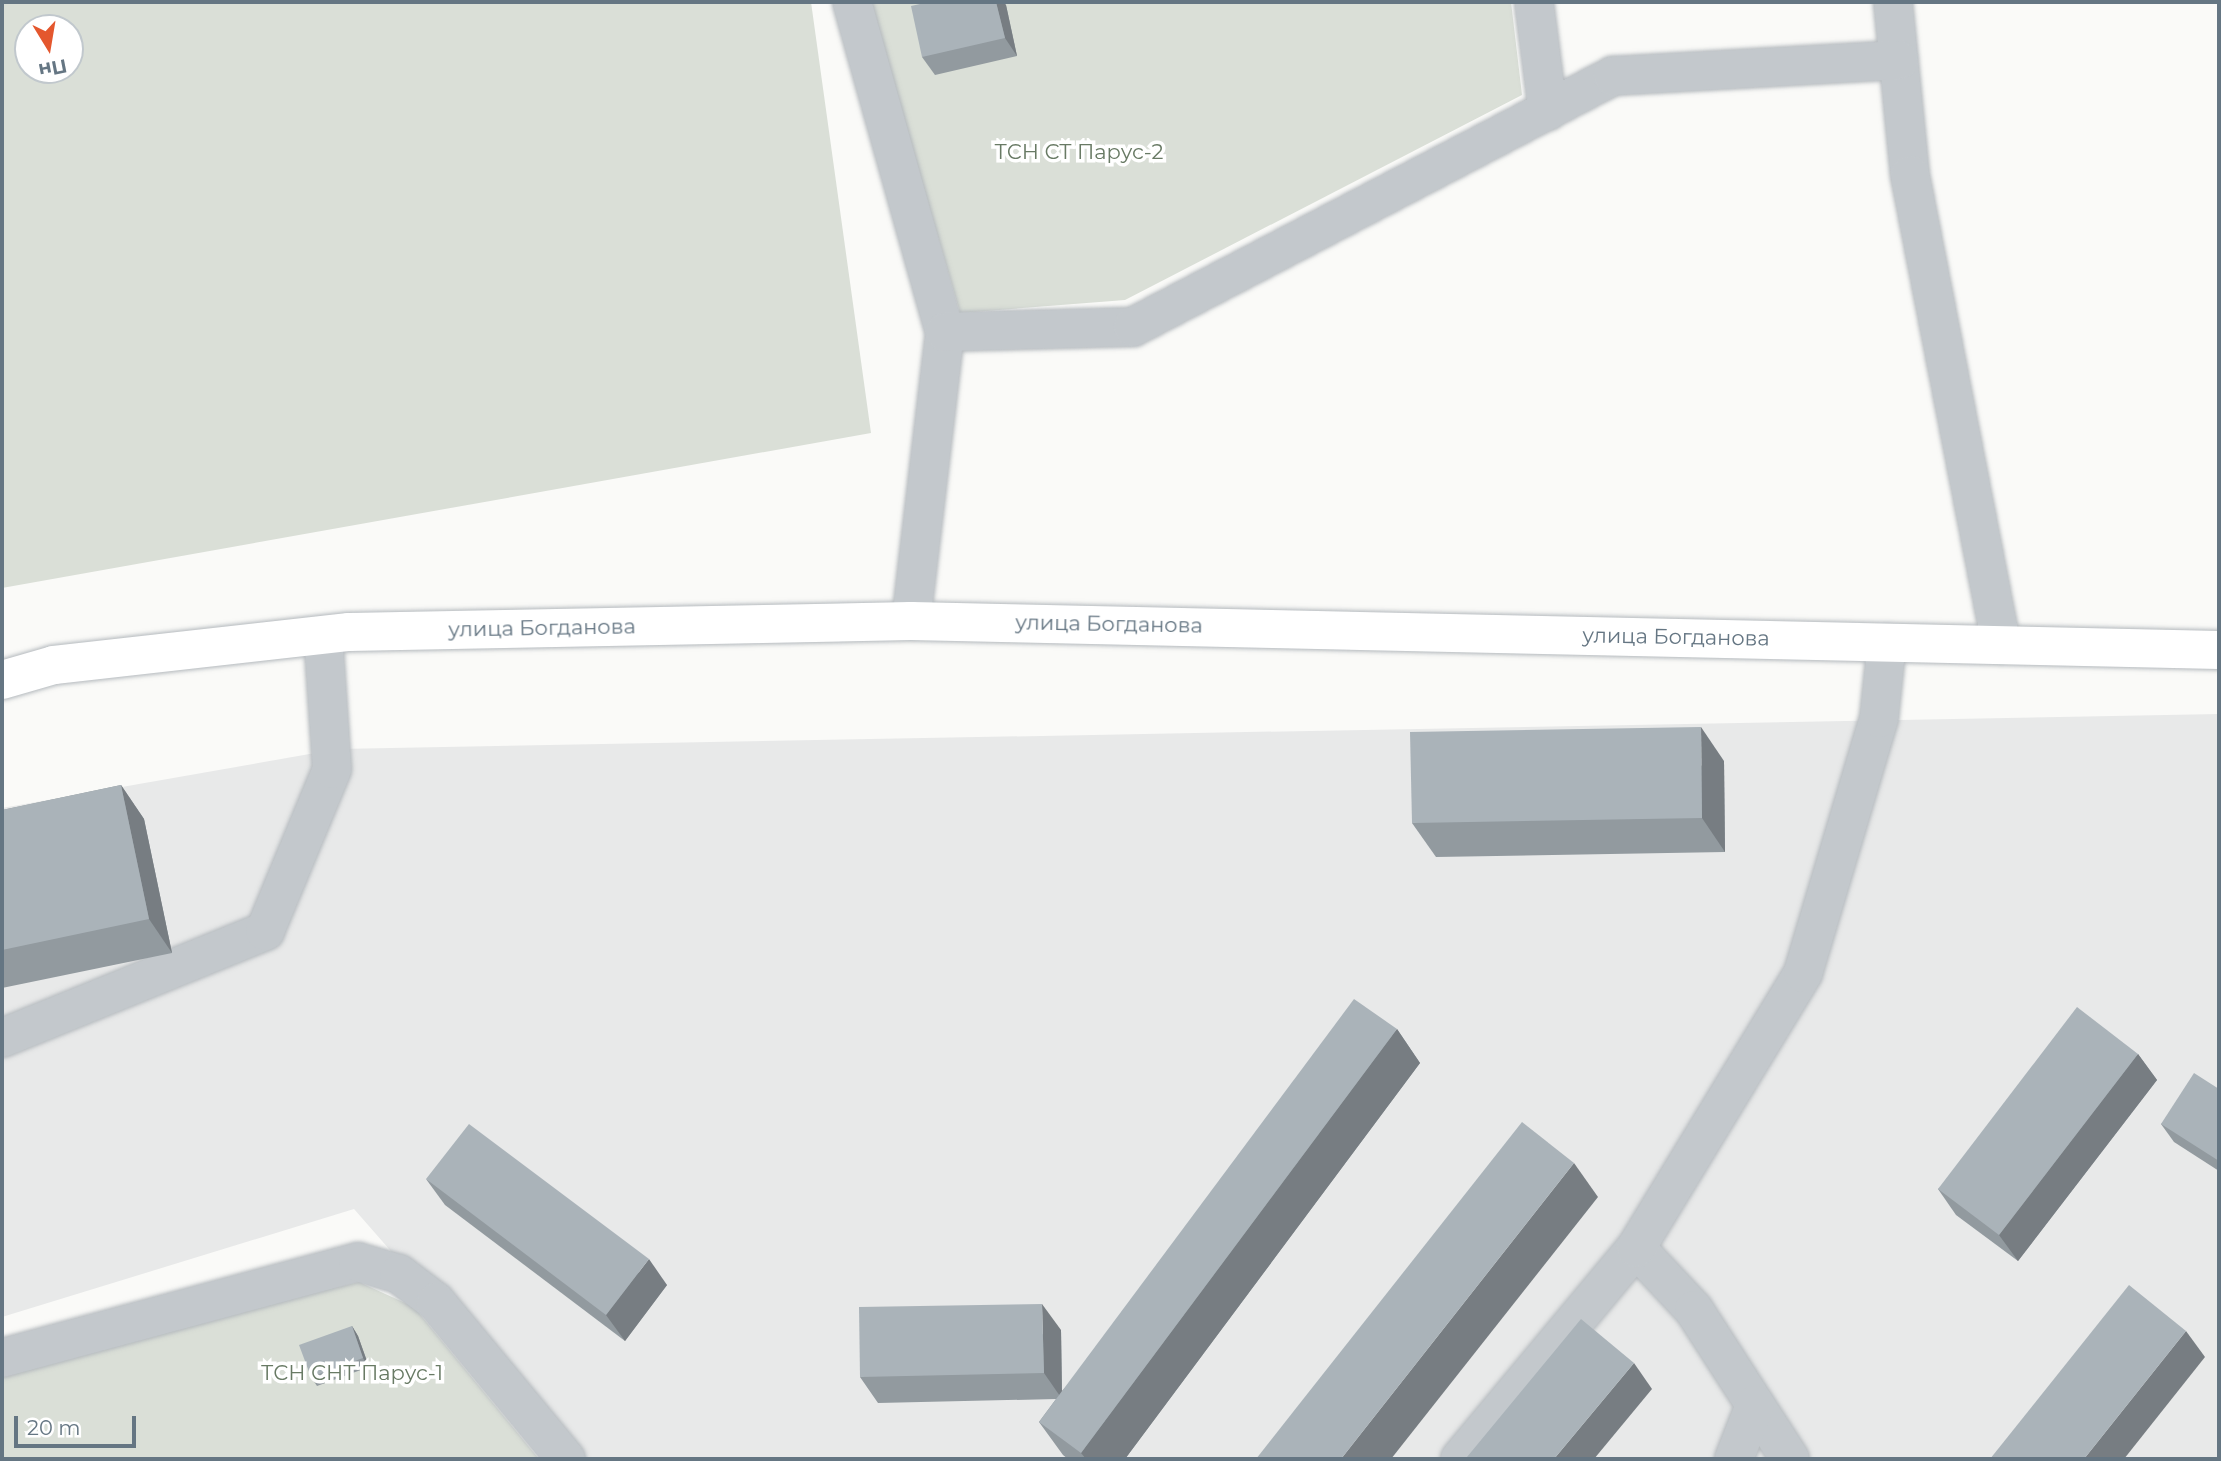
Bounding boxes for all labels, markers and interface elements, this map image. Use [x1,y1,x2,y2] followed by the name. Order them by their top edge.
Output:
[14,14,84,84] north arrow
[36,54,69,82] text: Пн
[995,139,1163,165] park label: ТСН СТ Парус-2
[1015,610,1203,638] street label: улица Богданова
[448,614,636,642] street label: улица Богданова
[1582,623,1770,651] street label: улица Богданова
[261,1360,443,1386] park label: ТСН СНТ Парус-1
[18,1402,140,1446] scale bar
[27,1415,81,1440] text: 20 m

